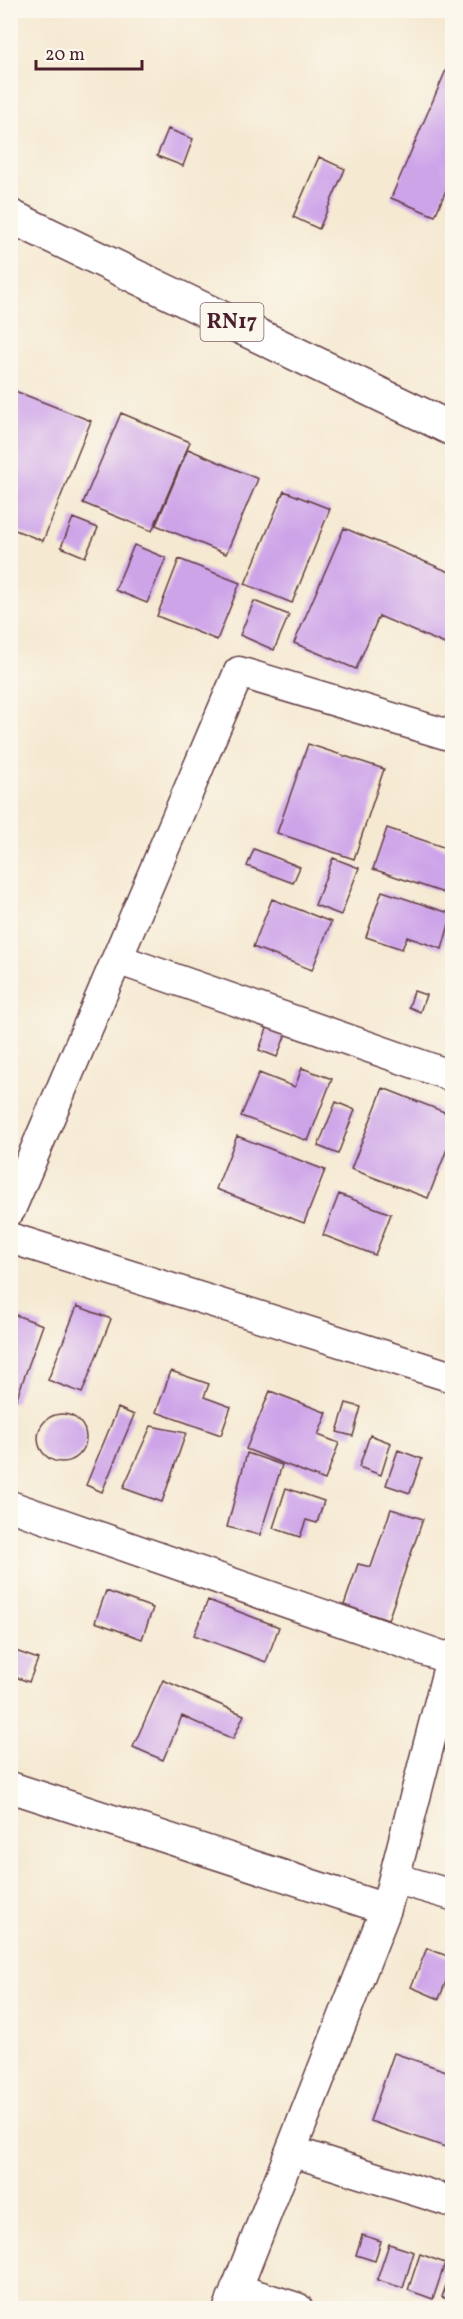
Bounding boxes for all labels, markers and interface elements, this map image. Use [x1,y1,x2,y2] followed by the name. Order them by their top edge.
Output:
[36,33,142,71] scale bar
[45,43,85,68] text: 20 m
[200,303,264,341] road number: RN17

